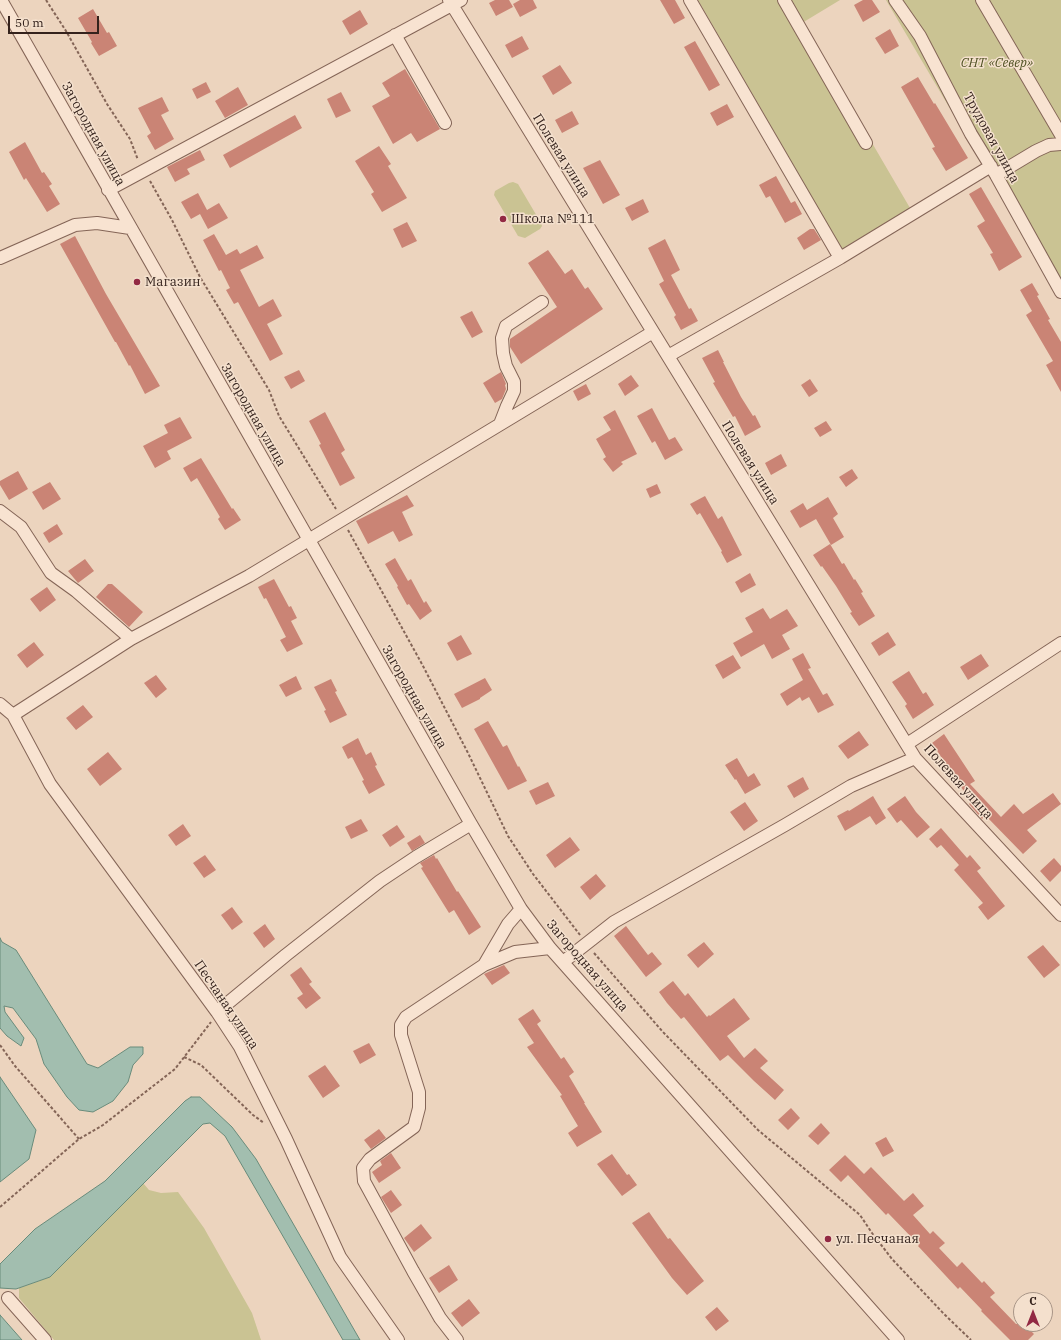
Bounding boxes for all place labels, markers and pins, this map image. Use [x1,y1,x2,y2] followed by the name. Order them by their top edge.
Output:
[511,211,595,227] place label: Школа №111
[498,214,508,224] marker: Школа №111
[145,274,201,290] place label: Магазин
[132,277,142,287] marker: Магазин
[836,1231,919,1247] place label: ул. Песчаная
[823,1234,833,1244] marker: ул. Песчаная

